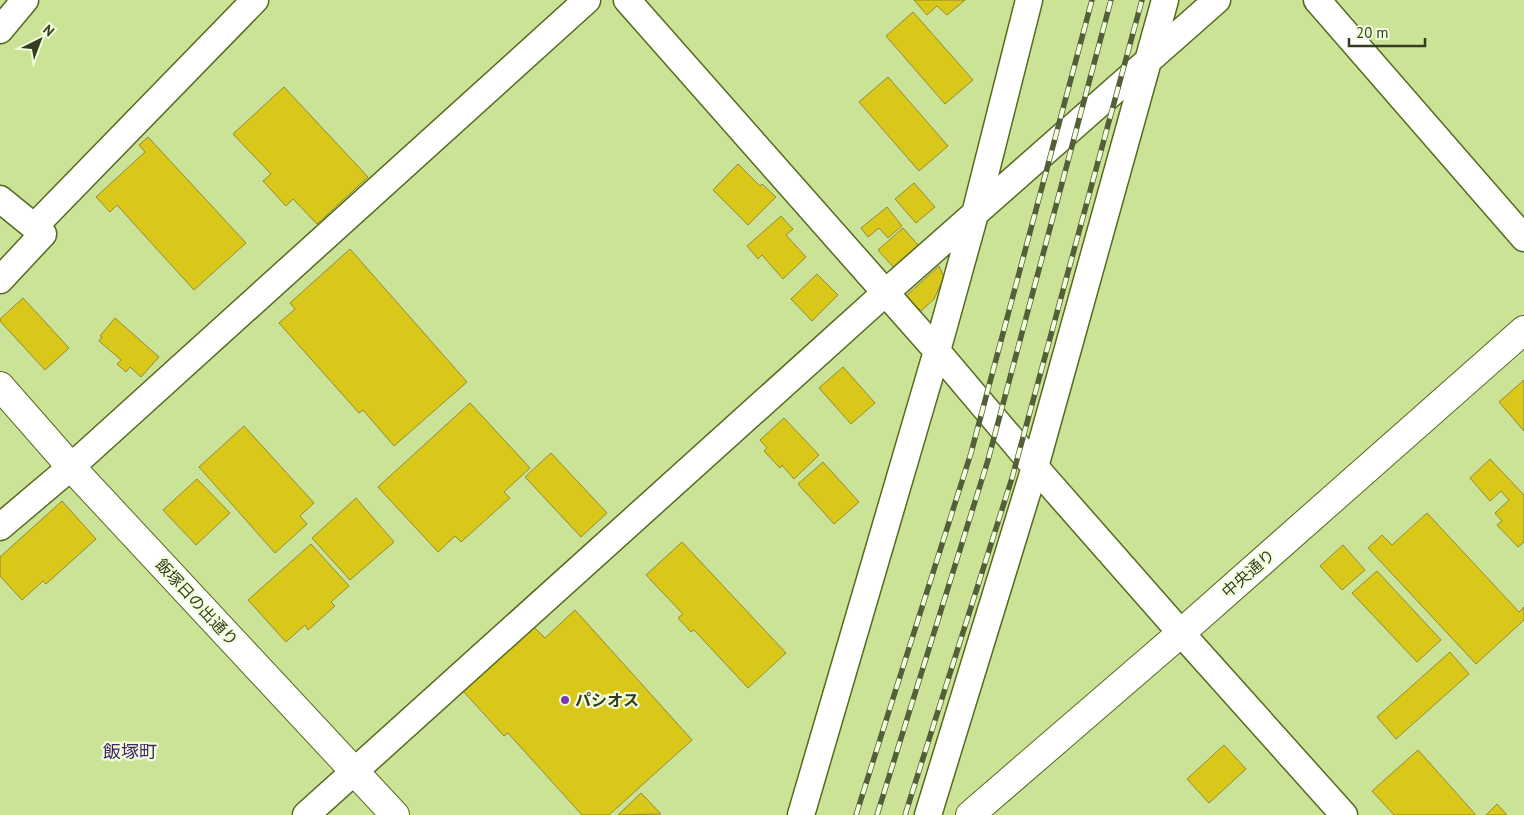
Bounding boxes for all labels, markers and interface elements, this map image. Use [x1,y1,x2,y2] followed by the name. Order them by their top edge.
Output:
[15,15,65,65] north arrow
[1349,15,1425,47] scale bar
[39,21,58,40] text: N
[1356,23,1389,42] text: 20 m
[1217,544,1279,602] street label: 中央通り
[151,554,243,650] street label: 飯塚日の出通り
[575,690,639,710] place label: パシオス
[559,694,571,706] marker: パシオス
[103,740,157,763] district label: 飯塚町

